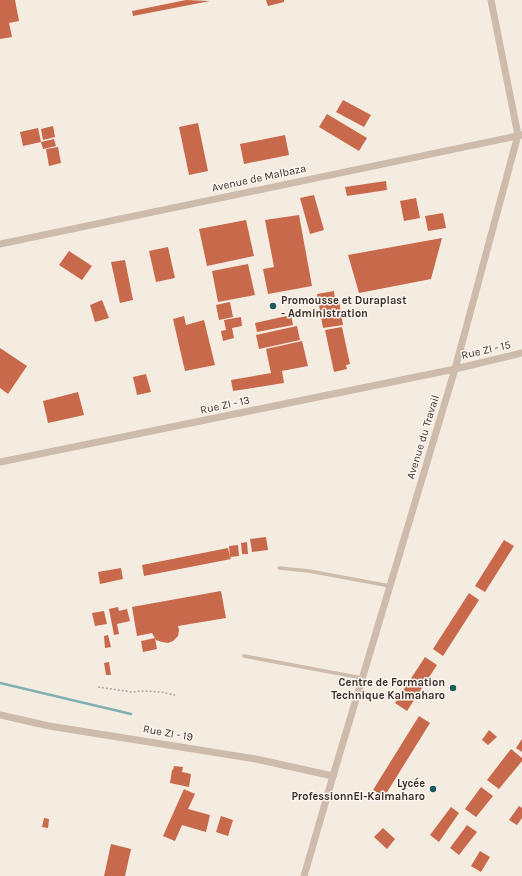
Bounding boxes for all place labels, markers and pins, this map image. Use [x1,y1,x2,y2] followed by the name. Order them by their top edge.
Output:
[281,294,407,320] place label: Promousse et Duraplast - Administration
[268,301,278,311] marker: Promousse et Duraplast - Administration
[331,676,445,702] place label: Centre de Formation Technique Kalmaharo
[448,683,458,693] marker: Centre de Formation Technique Kalmaharo
[291,777,425,803] place label: Lycée ProfessionnEl-Kalmaharo
[428,784,438,794] marker: Lycée ProfessionnEl-Kalmaharo

